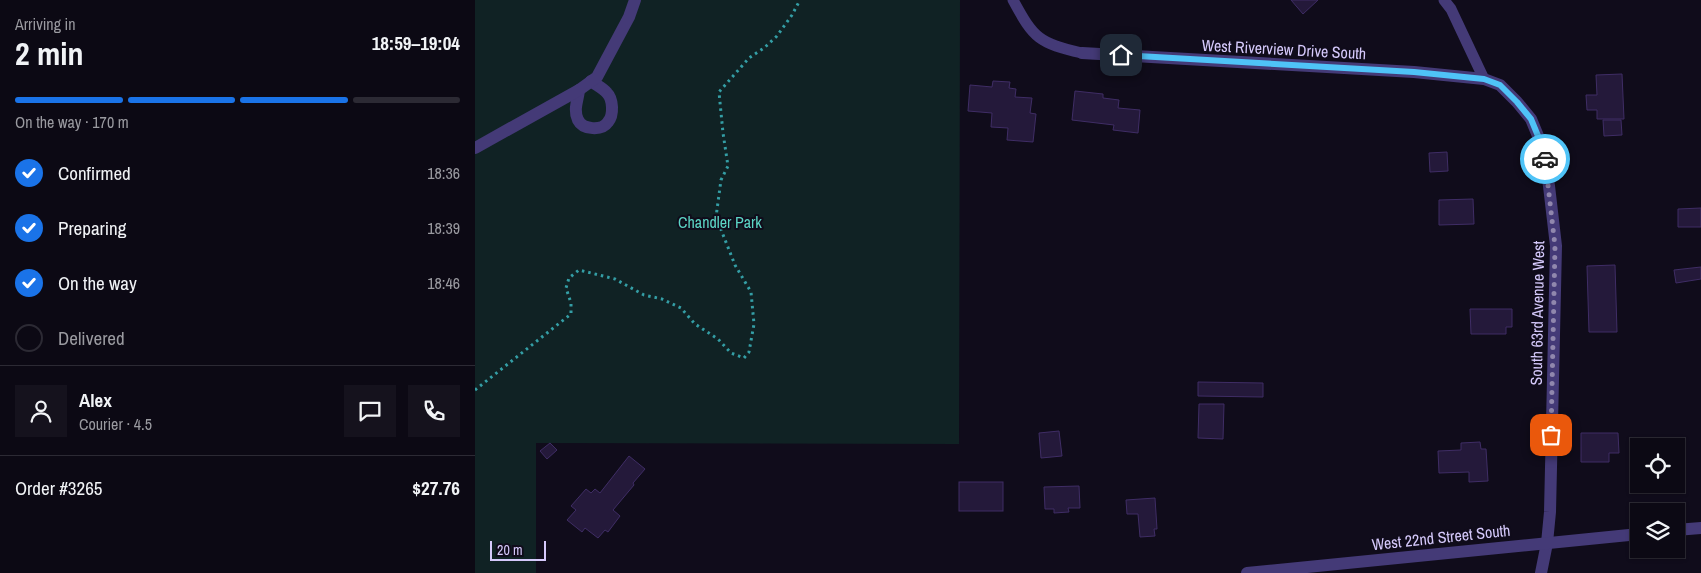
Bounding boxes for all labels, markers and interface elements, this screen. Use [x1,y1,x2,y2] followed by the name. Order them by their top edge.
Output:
[15,13,76,35] text: Arriving in
[372,30,460,56] text: 18:59–19:04
[15,32,84,75] text: 2 min
[1100,34,1142,76] pin
[1201,34,1367,64] street label: West Riverview Drive South
[1107,41,1135,69] icon: home
[15,111,129,133] text: On the way · 170 m
[1520,134,1570,184] courier
[1531,145,1559,173] icon: car
[15,159,43,187] icon: check
[58,160,131,186] text: Confirmed
[427,162,460,184] text: 18:36
[678,211,762,233] park label: Chandler Park
[15,214,43,242] icon: check
[58,215,126,241] text: Preparing
[427,217,460,239] text: 18:39
[1525,240,1549,386] street label: South 63rd Avenue West
[15,269,43,297] icon: check
[58,270,137,296] text: On the way
[427,272,460,294] text: 18:46
[58,325,125,351] text: Delivered
[15,385,67,437] button: person
[344,385,396,437] button: chat
[408,385,460,437] button: phone
[79,387,112,413] text: Alex
[79,413,152,435] text: Courier · 4.5
[1530,414,1572,456] pin
[1537,421,1565,449] icon: bag
[1630,438,1685,558] map controls
[1630,438,1685,493] button: locate
[15,475,102,501] text: Order #3265
[412,475,460,501] text: $27.76
[1630,503,1685,558] button: layers
[1371,519,1511,555] street label: West 22nd Street South
[490,538,546,561] scale bar
[497,541,523,559] text: 20 m

